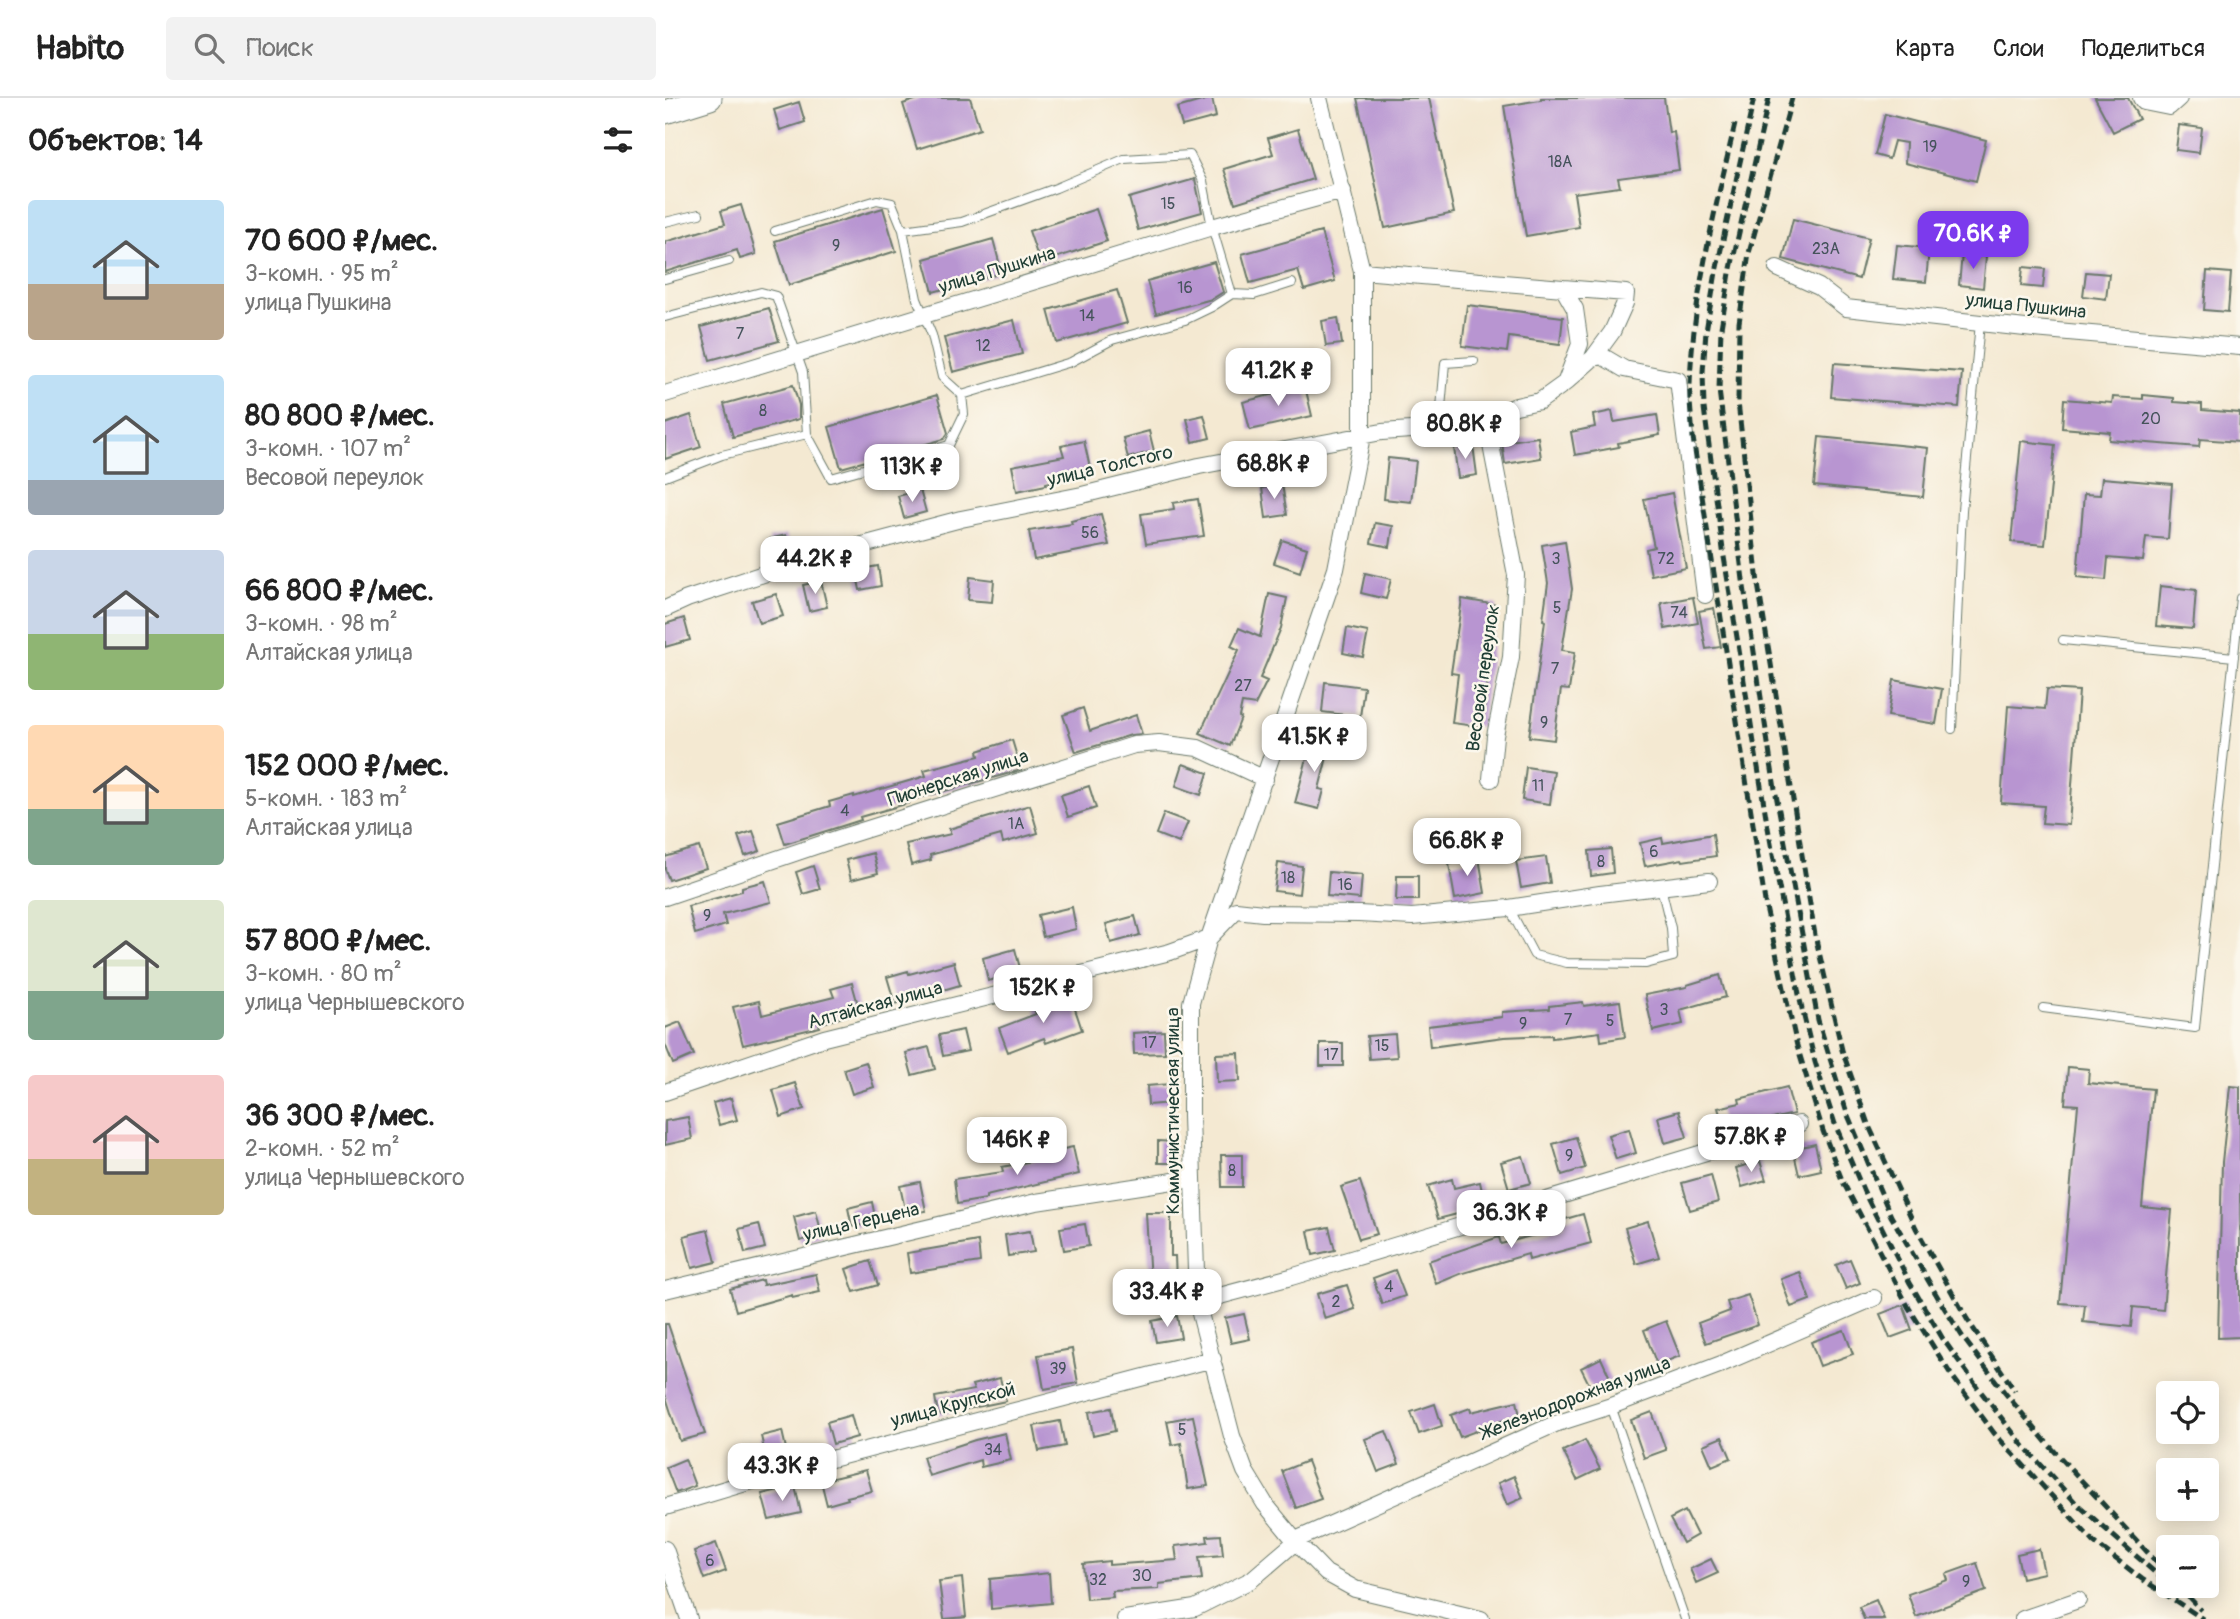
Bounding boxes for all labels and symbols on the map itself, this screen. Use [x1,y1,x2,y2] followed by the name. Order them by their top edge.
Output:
[1923,137,1937,157] house number: 19
[1548,152,1572,172] house number: 18А
[1161,194,1175,214] house number: 15
[1908,212,2038,271] pin: 70.6K ₽
[832,236,840,256] house number: 9
[1812,239,1840,259] house number: 23А
[935,241,1059,299] street label: улица Пушкина
[1177,278,1193,298] house number: 16
[1964,288,2088,324] street label: улица Пушкина
[1079,306,1095,326] house number: 14
[736,324,745,344] house number: 7
[975,336,991,356] house number: 12
[1213,348,1343,408] pin: 41.2K ₽
[759,401,767,421] house number: 8
[1400,402,1530,461] pin: 80.8K ₽
[2141,409,2161,429] house number: 20
[1044,440,1175,492] street label: улица Толстого
[1209,442,1339,501] pin: 68.8K ₽
[855,444,969,504] pin: 113K ₽
[1081,523,1099,543] house number: 56
[750,536,880,596] pin: 44.2K ₽
[1552,549,1561,569] house number: 3
[1657,549,1675,569] house number: 72
[1553,598,1561,618] house number: 5
[1461,603,1505,753] street label: Весовой переулок
[1670,603,1688,623] house number: 74
[1551,659,1560,679] house number: 7
[1234,676,1252,696] house number: 27
[1540,713,1548,733] house number: 9
[1249,714,1379,774] pin: 41.5K ₽
[885,744,1032,812] street label: Пионерская улица
[1532,776,1544,796] house number: 11
[840,801,850,821] house number: 4
[1008,814,1024,834] house number: 1А
[1402,818,1532,878] pin: 66.8K ₽
[1649,842,1659,862] house number: 6
[1597,852,1605,872] house number: 8
[1281,868,1295,888] house number: 18
[1337,875,1353,895] house number: 16
[703,906,711,926] house number: 9
[986,965,1100,1025] pin: 152K ₽
[805,975,945,1035] street label: Алтайская улица
[1660,1000,1669,1020] house number: 3
[1161,1007,1185,1215] street label: Коммунистическая улица
[1564,1010,1573,1030] house number: 7
[1606,1011,1614,1031] house number: 5
[1519,1014,1527,1034] house number: 9
[1142,1033,1157,1053] house number: 17
[1375,1036,1389,1056] house number: 15
[1324,1045,1339,1065] house number: 17
[1686,1114,1816,1174] pin: 57.8K ₽
[960,1118,1074,1177] pin: 146K ₽
[1565,1146,1573,1166] house number: 9
[1228,1161,1236,1181] house number: 8
[1446,1190,1576,1250] pin: 36.3K ₽
[800,1197,922,1247] street label: улица Герцена
[1102,1270,1232,1329] pin: 33.4K ₽
[1384,1277,1394,1297] house number: 4
[1332,1292,1341,1312] house number: 2
[1475,1351,1674,1446] street label: Железнодорожная улица
[1049,1359,1067,1379] house number: 39
[887,1377,1018,1433] street label: улица Крупской
[1178,1420,1186,1440] house number: 5
[984,1440,1002,1460] house number: 34
[717,1444,847,1503] pin: 43.3K ₽
[705,1551,715,1571] house number: 6
[1132,1566,1152,1586] house number: 30
[1089,1570,1107,1590] house number: 32
[1962,1572,1970,1592] house number: 9

